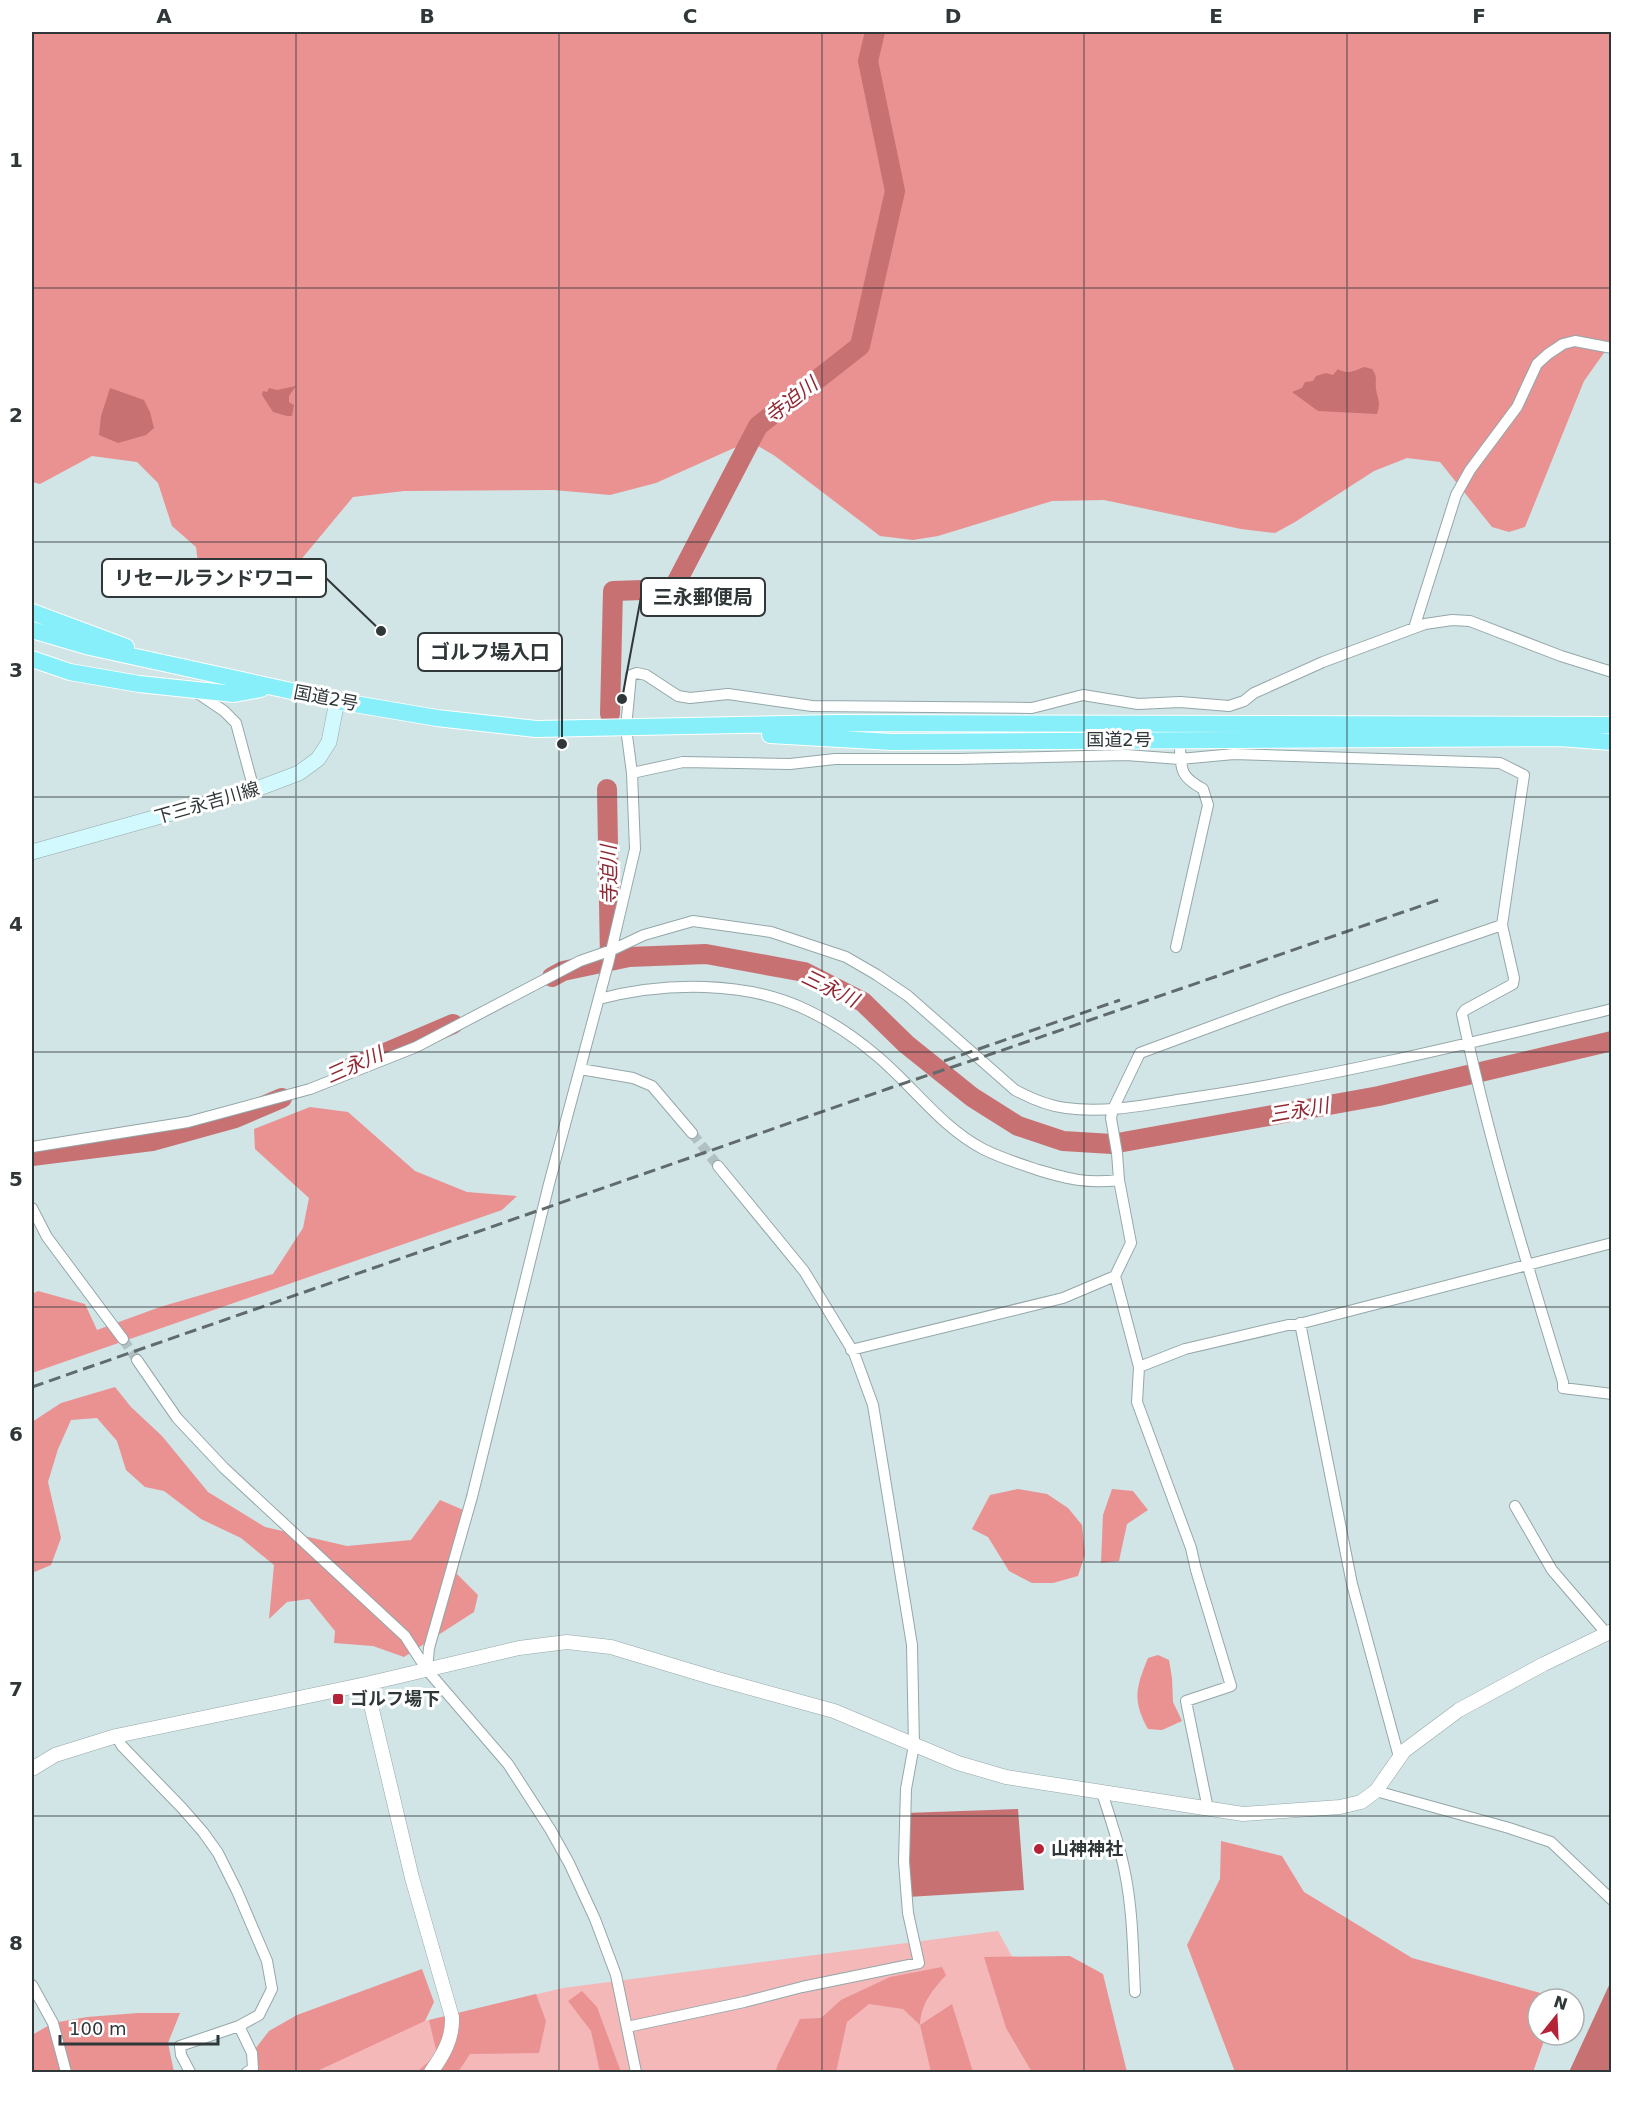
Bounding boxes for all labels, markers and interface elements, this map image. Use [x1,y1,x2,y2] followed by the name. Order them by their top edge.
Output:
[156,4,172,28] text: A
[419,4,435,28] text: B
[683,4,697,28] text: C
[945,4,961,28] text: D
[1209,4,1223,28] text: E
[1472,4,1486,28] text: F
[9,148,23,172] text: 1
[760,371,824,428] water label: 寺迫川
[9,403,23,427] text: 2
[102,559,326,597] callout: リセールランドワコー
[114,566,314,590] text: リセールランドワコー
[641,578,765,616] callout: 三永郵便局
[653,585,753,609] text: 三永郵便局
[418,633,562,671] callout: ゴルフ場入口
[430,640,550,664] text: ゴルフ場入口
[9,658,23,682] text: 3
[292,681,360,714] street label: 国道2号
[1086,729,1152,750] street label: 国道2号
[152,778,262,827] street label: 下三永吉川線
[596,843,622,905] water label: 寺迫川
[9,912,23,936] text: 4
[798,964,864,1013] water label: 三永川
[322,1041,388,1088] water label: 三永川
[1267,1093,1333,1127] water label: 三永川
[9,1167,23,1191] text: 5
[9,1422,23,1446] text: 6
[9,1677,23,1701] text: 7
[350,1688,440,1709] place label: ゴルフ場下
[331,1692,345,1706] marker: ゴルフ場下
[1051,1838,1123,1859] place label: 山神神社
[1032,1842,1046,1856] marker: 山神神社
[9,1931,23,1955] text: 8
[1526,1987,1586,2047] north arrow
[1551,1992,1570,2014] text: N
[60,2008,218,2046] scale bar
[69,2018,127,2039] text: 100 m

